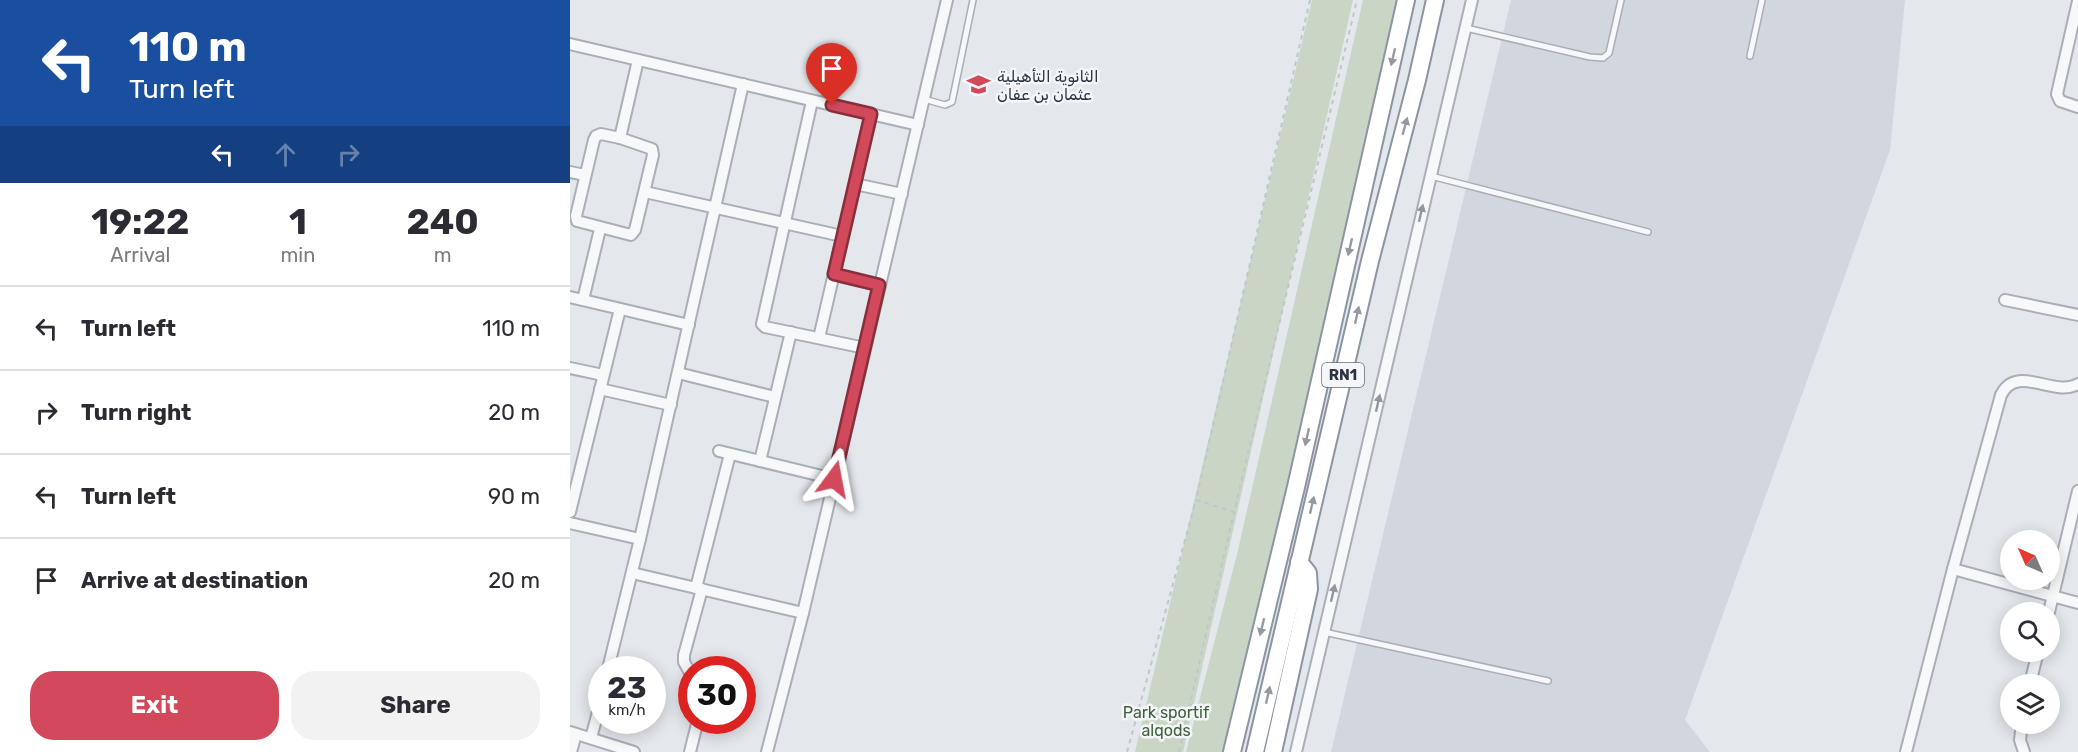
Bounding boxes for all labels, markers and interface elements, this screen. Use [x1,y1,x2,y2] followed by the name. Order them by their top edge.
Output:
[129,22,247,72] text: 110 m
[30,24,108,102] icon: left
[806,43,857,105] pin
[1388,48,1398,66] one-way arrow
[815,52,848,85] icon: arrive
[997,67,1099,104] place label: الثانوية التأهيلية عثمان بن عفان
[966,72,992,98] school or university icon: الثانوية التأهيلية عثمان بن عفان
[129,73,234,105] text: Turn left
[1401,117,1411,136] one-way arrow
[206,138,239,171] icon: left
[269,138,302,171] icon: ahead
[332,138,365,171] icon: right
[91,200,189,243] text: 19:22
[289,200,307,243] text: 1
[407,200,479,243] text: 240
[1417,203,1426,222] one-way arrow
[1345,238,1355,256] one-way arrow
[110,243,170,267] text: Arrival
[281,243,315,267] text: min
[434,243,452,267] text: m
[1353,306,1363,325] one-way arrow
[30,312,63,345] icon: left
[81,315,176,342] text: Turn left
[482,315,540,342] text: 110 m
[1322,363,1364,387] road number: RN1
[1374,393,1383,412] one-way arrow
[30,396,63,429] icon: right
[81,399,191,426] text: Turn right
[488,399,540,426] text: 20 m
[1302,428,1312,447] one-way arrow
[802,447,866,511] position arrow
[30,480,63,513] icon: left
[81,483,176,510] text: Turn left
[488,483,540,510] text: 90 m
[1308,496,1318,514] one-way arrow
[2000,530,2060,590] north arrow
[2000,530,2060,734] map controls
[30,564,63,597] icon: arrive
[81,567,308,594] text: Arrive at destination
[488,567,540,594] text: 20 m
[1328,584,1338,602] one-way arrow
[2000,602,2060,662] button: search
[1257,618,1267,636] one-way arrow
[678,656,756,734] speed limit sign: 30
[607,670,647,706] text: 23
[30,671,279,740] button: Exit
[291,671,540,740] button: Share
[2000,674,2060,734] button: layers
[1264,686,1274,704] one-way arrow
[608,701,646,719] text: km/h
[1123,703,1210,740] park label: Park sportif alqods

